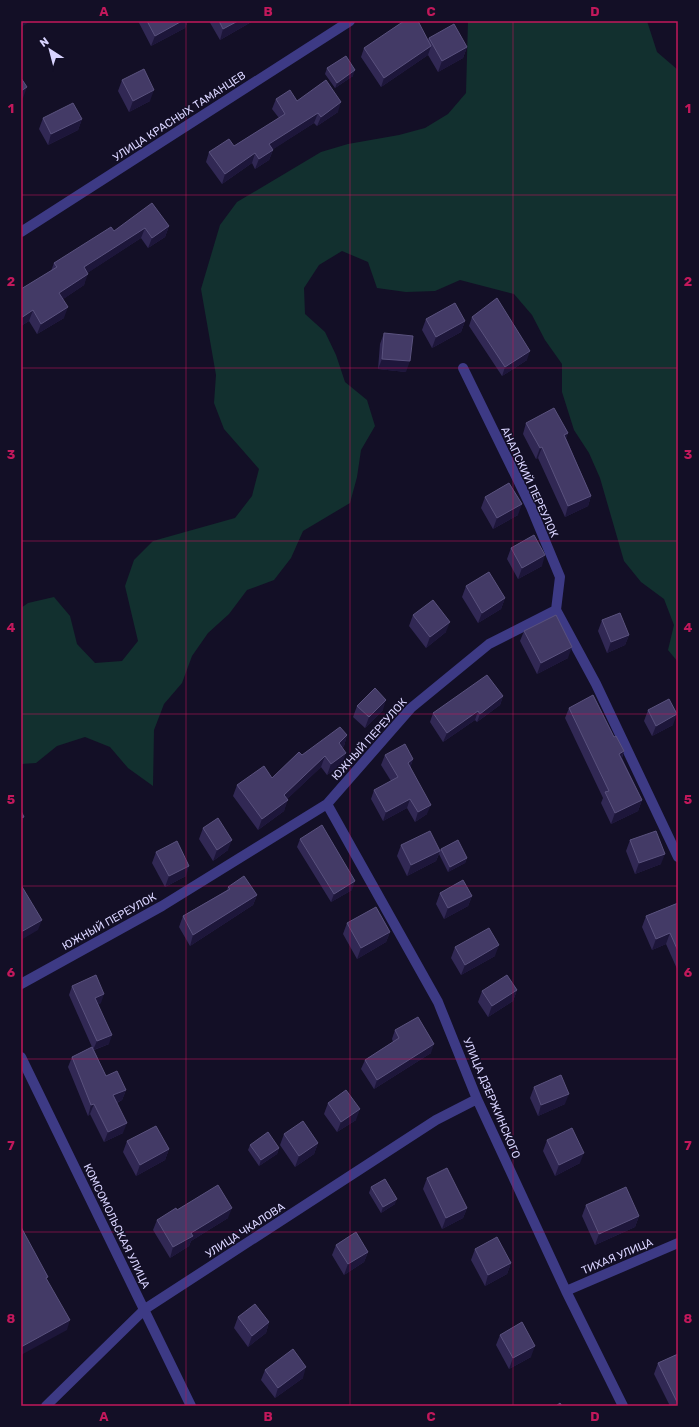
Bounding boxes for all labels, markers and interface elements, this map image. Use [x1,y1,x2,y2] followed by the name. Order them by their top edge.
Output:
[99,4,109,19] text: A
[263,4,273,19] text: B
[426,4,436,19] text: C
[590,4,600,19] text: D
[30,30,70,70] north arrow
[37,35,52,50] text: N
[111,69,248,164] street label: УЛИЦА КРАСНЫХ ТАМАНЦЕВ
[8,101,14,116] text: 1
[685,101,691,116] text: 1
[7,274,15,289] text: 2
[684,274,692,289] text: 2
[498,425,561,540] street label: АНАПСКИЙ ПЕРЕУЛОК
[7,447,16,462] text: 3
[684,447,693,462] text: 3
[7,620,16,635] text: 4
[684,620,693,635] text: 4
[329,696,410,783] street label: ЮЖНЫЙ ПЕРЕУЛОК
[7,792,15,807] text: 5
[684,792,692,807] text: 5
[60,890,159,953] street label: ЮЖНЫЙ ПЕРЕУЛОК
[7,965,16,980] text: 6
[684,965,693,980] text: 6
[460,1036,523,1161] street label: УЛИЦА ДЗЕРЖИНСКОГО
[7,1138,15,1153] text: 7
[684,1138,692,1153] text: 7
[81,1162,153,1291] street label: КОМСОМОЛЬСКАЯ УЛИЦА
[203,1200,288,1261] street label: УЛИЦА ЧКАЛОВА
[580,1235,655,1277] street label: ТИХАЯ УЛИЦА
[7,1311,16,1326] text: 8
[684,1311,693,1326] text: 8
[99,1409,109,1424] text: A
[263,1409,273,1424] text: B
[426,1409,436,1424] text: C
[590,1409,600,1424] text: D

